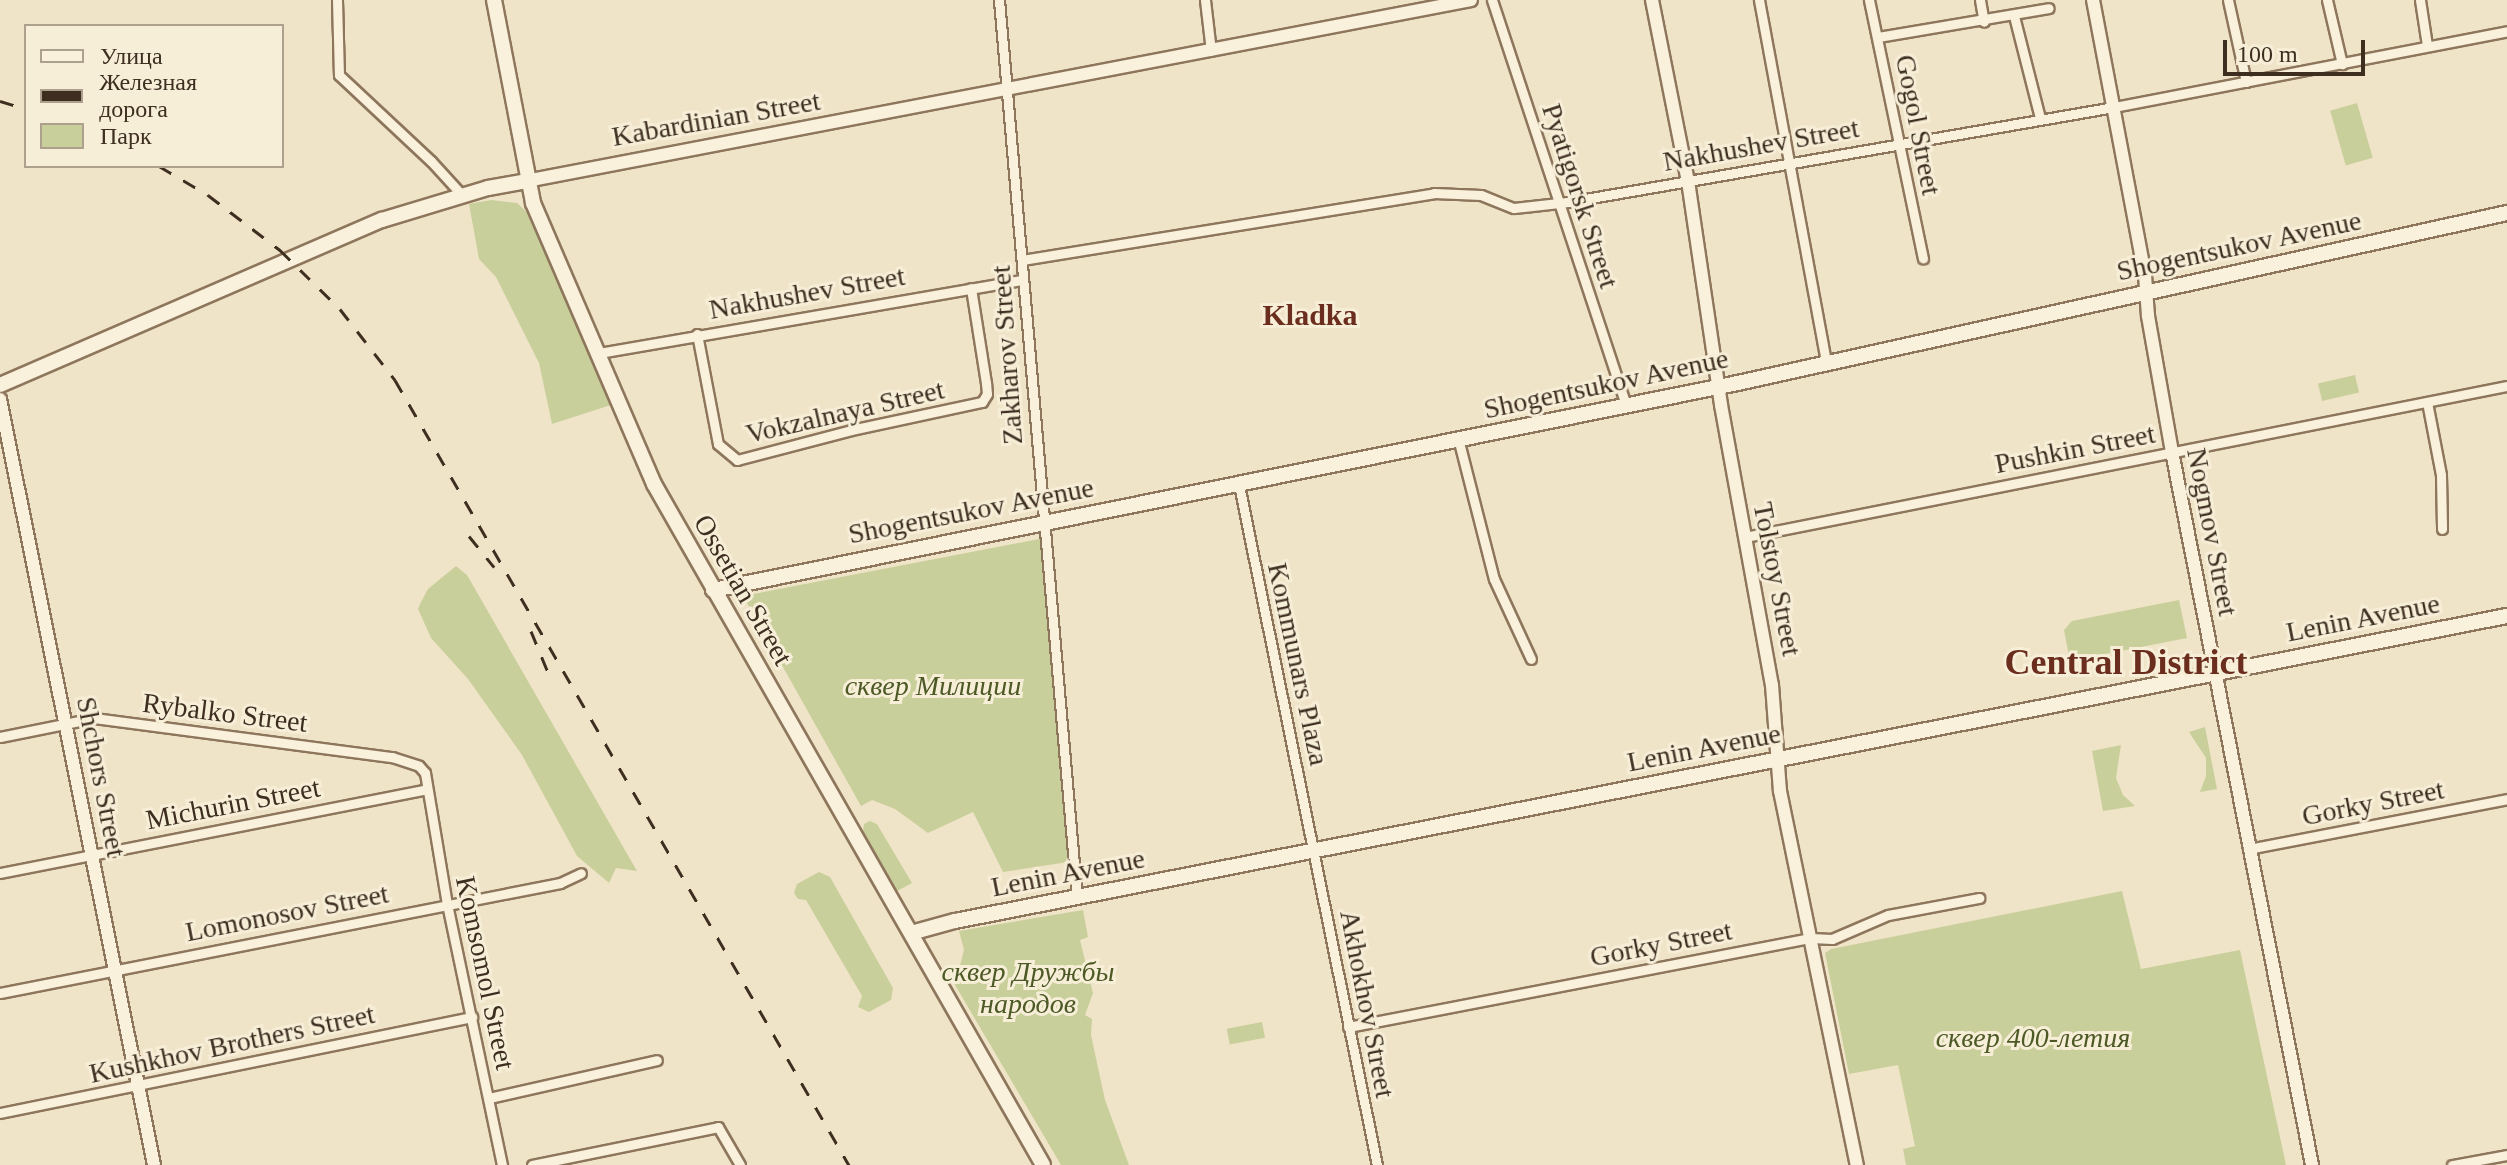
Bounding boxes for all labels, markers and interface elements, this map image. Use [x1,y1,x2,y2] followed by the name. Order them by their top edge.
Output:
[24,24,284,168] legend
[2227,24,2369,74] scale bar
[2237,41,2298,67] text: 100 m
[100,43,163,69] text: Улица
[1888,52,1948,198] street label: Gogol Street
[99,69,197,122] text: Железная дорога
[609,84,823,154] street label: Kabardinian Street
[1534,99,1626,293] street label: Pyatigorsk Street
[1660,111,1862,179] street label: Nakhushev Street
[100,123,152,149] text: Парк
[2113,204,2365,288] street label: Shogentsukov Avenue
[706,259,908,327] street label: Nakhushev Street
[984,264,1030,446] street label: Zakharov Street
[1262,297,1358,333] district label: Kladka
[1480,342,1732,426] street label: Shogentsukov Avenue
[743,373,947,451] street label: Vokzalnaya Street
[1992,417,2158,481] street label: Pushkin Street
[2179,445,2245,619] street label: Nogmov Street
[845,471,1097,551] street label: Shogentsukov Avenue
[1746,499,1808,659] street label: Tolstoy Street
[686,509,800,671] street label: Ossetian Street
[1260,560,1336,768] street label: Kommunars Plaza
[2283,587,2443,649] street label: Lenin Avenue
[2005,641,2247,685] district label: Central District
[845,669,1021,703] park label: сквер Милиции
[141,686,309,740] street label: Rybalko Street
[69,694,133,860] street label: Shchors Street
[1624,717,1784,779] street label: Lenin Avenue
[143,771,323,837] street label: Michurin Street
[2299,773,2447,833] street label: Gorky Street
[988,842,1148,904] street label: Lenin Avenue
[448,873,522,1073] street label: Komsomol Street
[183,877,391,949] street label: Lomonosov Street
[1332,907,1402,1101] street label: Akhokhov Street
[1587,914,1735,974] street label: Gorky Street
[941,955,1115,1021] park label: сквер Дружбы народов
[86,997,378,1091] street label: Kushkhov Brothers Street
[1936,1021,2130,1055] park label: сквер 400-летия

